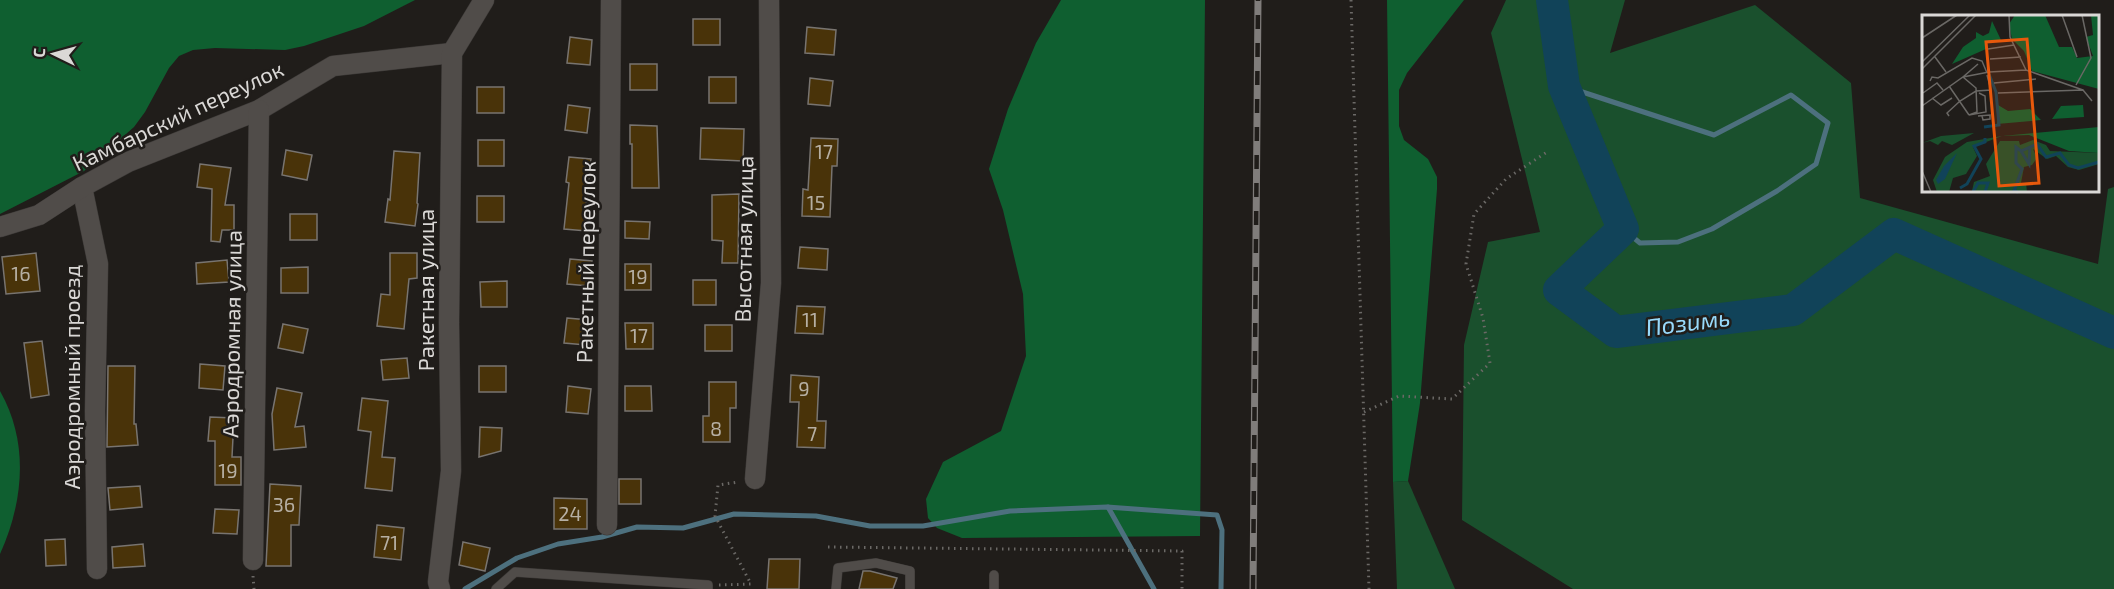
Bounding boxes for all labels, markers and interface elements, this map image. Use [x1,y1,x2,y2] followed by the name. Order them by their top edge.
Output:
[1922,15,2099,192] inset map
[24,24,84,84] north arrow
[29,47,48,58] text: С
[68,55,288,176] street label: Камбарский переулок
[815,139,833,163] house number: 17
[729,155,758,323] street label: Высотная улица
[570,160,601,363] street label: Ракетный переулок
[807,190,825,214] house number: 15
[412,209,439,371] street label: Ракетная улица
[216,230,247,438] street label: Аэродромная улица
[11,261,31,285] house number: 16
[628,264,648,288] house number: 19
[58,265,84,489] street label: Аэродромный проезд
[1644,302,1732,341] water label: Позимь
[802,307,818,331] house number: 11
[630,323,648,347] house number: 17
[798,376,810,400] house number: 9
[710,416,722,440] house number: 8
[807,421,817,445] house number: 7
[218,458,238,482] house number: 19
[273,492,295,516] house number: 36
[558,501,582,525] house number: 24
[380,530,398,554] house number: 71

